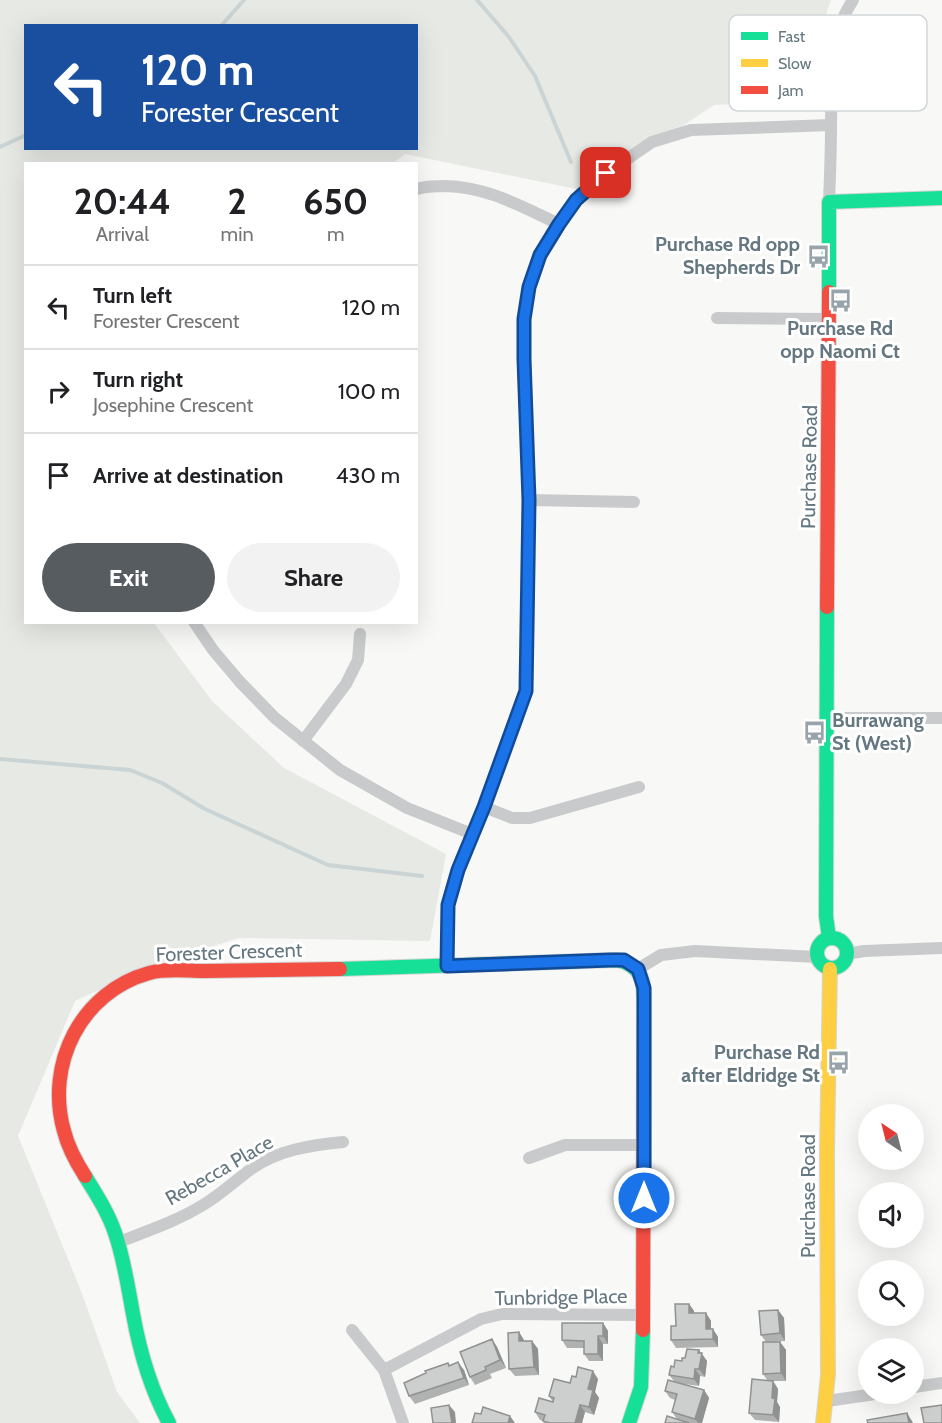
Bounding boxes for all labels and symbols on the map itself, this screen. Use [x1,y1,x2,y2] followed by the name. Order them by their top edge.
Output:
[729,15,927,111] legend
[778,27,806,46] text: Fast
[778,54,812,73] text: Slow
[777,81,804,100] text: Jam
[580,147,631,198] pin
[655,232,800,279] place label: Purchase Rd opp Shepherds Dr
[805,243,831,269] bus stop icon: Purchase Rd opp Shepherds Dr
[827,288,853,314] bus stop icon: Purchase Rd opp Naomi Ct
[780,316,900,363] place label: Purchase Rd opp Naomi Ct
[796,405,822,529] street label: Purchase Road
[832,708,924,755] place label: Burrawang St (West)
[801,719,827,745] bus stop icon: Burrawang St (West)
[155,937,303,967] street label: Forester Crescent
[681,1040,820,1087] place label: Purchase Rd after Eldridge St
[825,1050,851,1076] bus stop icon: Purchase Rd after Eldridge St
[858,1104,924,1170] north arrow
[161,1130,277,1210] street label: Rebecca Place
[796,1134,820,1258] street label: Purchase Road
[612,1166,676,1230] position arrow
[494,1284,628,1310] street label: Tunbridge Place

